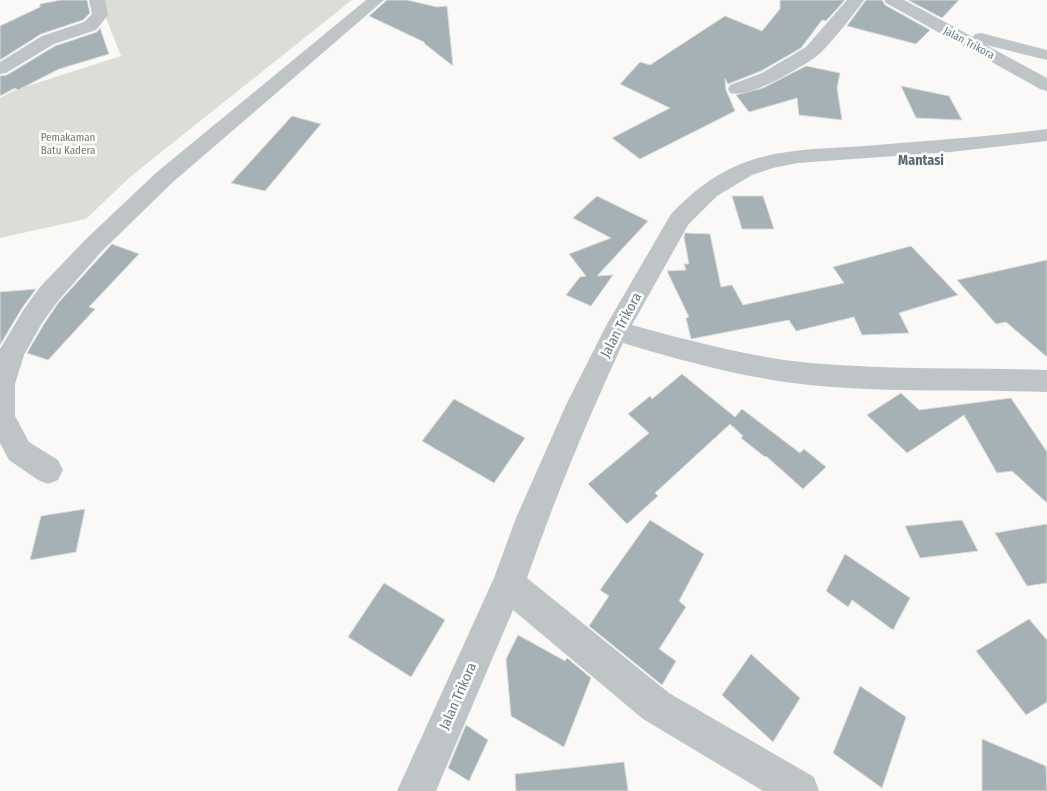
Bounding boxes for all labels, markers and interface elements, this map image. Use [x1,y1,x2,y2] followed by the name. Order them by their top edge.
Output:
[941,24,997,62] street label: Jalan Trikora
[41,131,95,157] park label: Pemakaman Batu Kadera
[898,152,944,169] district label: Mantasi
[597,289,645,360] street label: Jalan Trikora
[436,660,480,732] street label: Jalan Trikora

